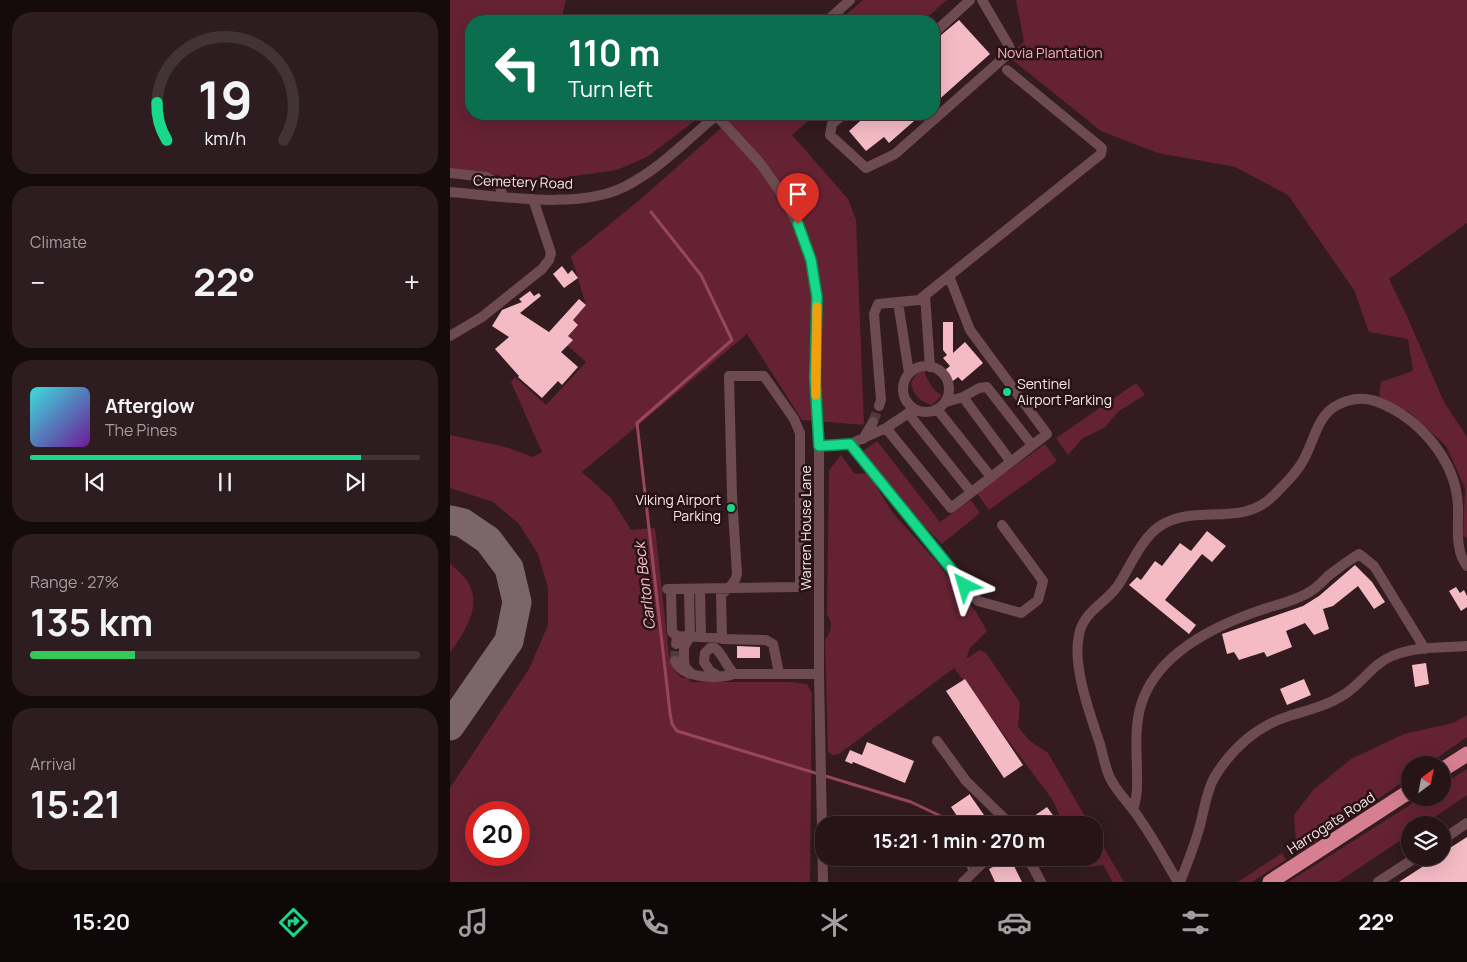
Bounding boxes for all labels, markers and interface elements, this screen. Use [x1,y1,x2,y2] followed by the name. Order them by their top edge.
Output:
[568,29,660,77] text: 110 m
[485,35,550,100] icon: left
[997,43,1103,62] park label: Novia Plantation
[197,64,253,135] text: 19
[568,74,653,104] text: Turn left
[204,126,246,150] text: km/h
[473,170,573,193] street label: Cemetery Road
[777,173,819,224] pin
[784,180,812,208] icon: arrive
[30,231,87,253] text: Climate
[193,255,256,307] text: 22°
[30,263,45,301] text: −
[404,263,420,301] text: +
[1017,374,1112,409] place label: Sentinel Airport Parking
[1001,386,1013,398] marker: Sentinel Airport Parking
[105,393,194,419] text: Afterglow
[105,419,177,441] text: The Pines
[796,465,815,591] street label: Warren House Lane
[81,468,109,496] icon: previous
[211,468,239,496] icon: pause
[341,468,369,496] icon: next
[636,490,721,525] place label: Viking Airport Parking
[725,502,737,514] marker: Viking Airport Parking
[628,538,660,631] water label: Carlton Beck
[938,559,990,611] position arrow
[30,571,119,593] text: Range · 27%
[30,595,153,647] text: 135 km
[30,753,76,775] text: Arrival
[1401,756,1451,806] north arrow
[1401,756,1451,866] map controls
[30,777,121,829] text: 15:21
[1283,787,1378,858] street label: Harrogate Road
[465,801,530,866] speed limit sign: 20
[1401,816,1451,866] button: layers
[873,828,1045,854] text: 15:21 · 1 min · 270 m
[276,905,311,940] icon: directions
[456,905,491,940] icon: music
[637,905,672,940] icon: phone
[817,905,852,940] icon: climate
[997,905,1032,940] icon: car
[1178,905,1213,940] icon: filters
[73,907,130,937] text: 15:20
[1358,907,1394,937] text: 22°

